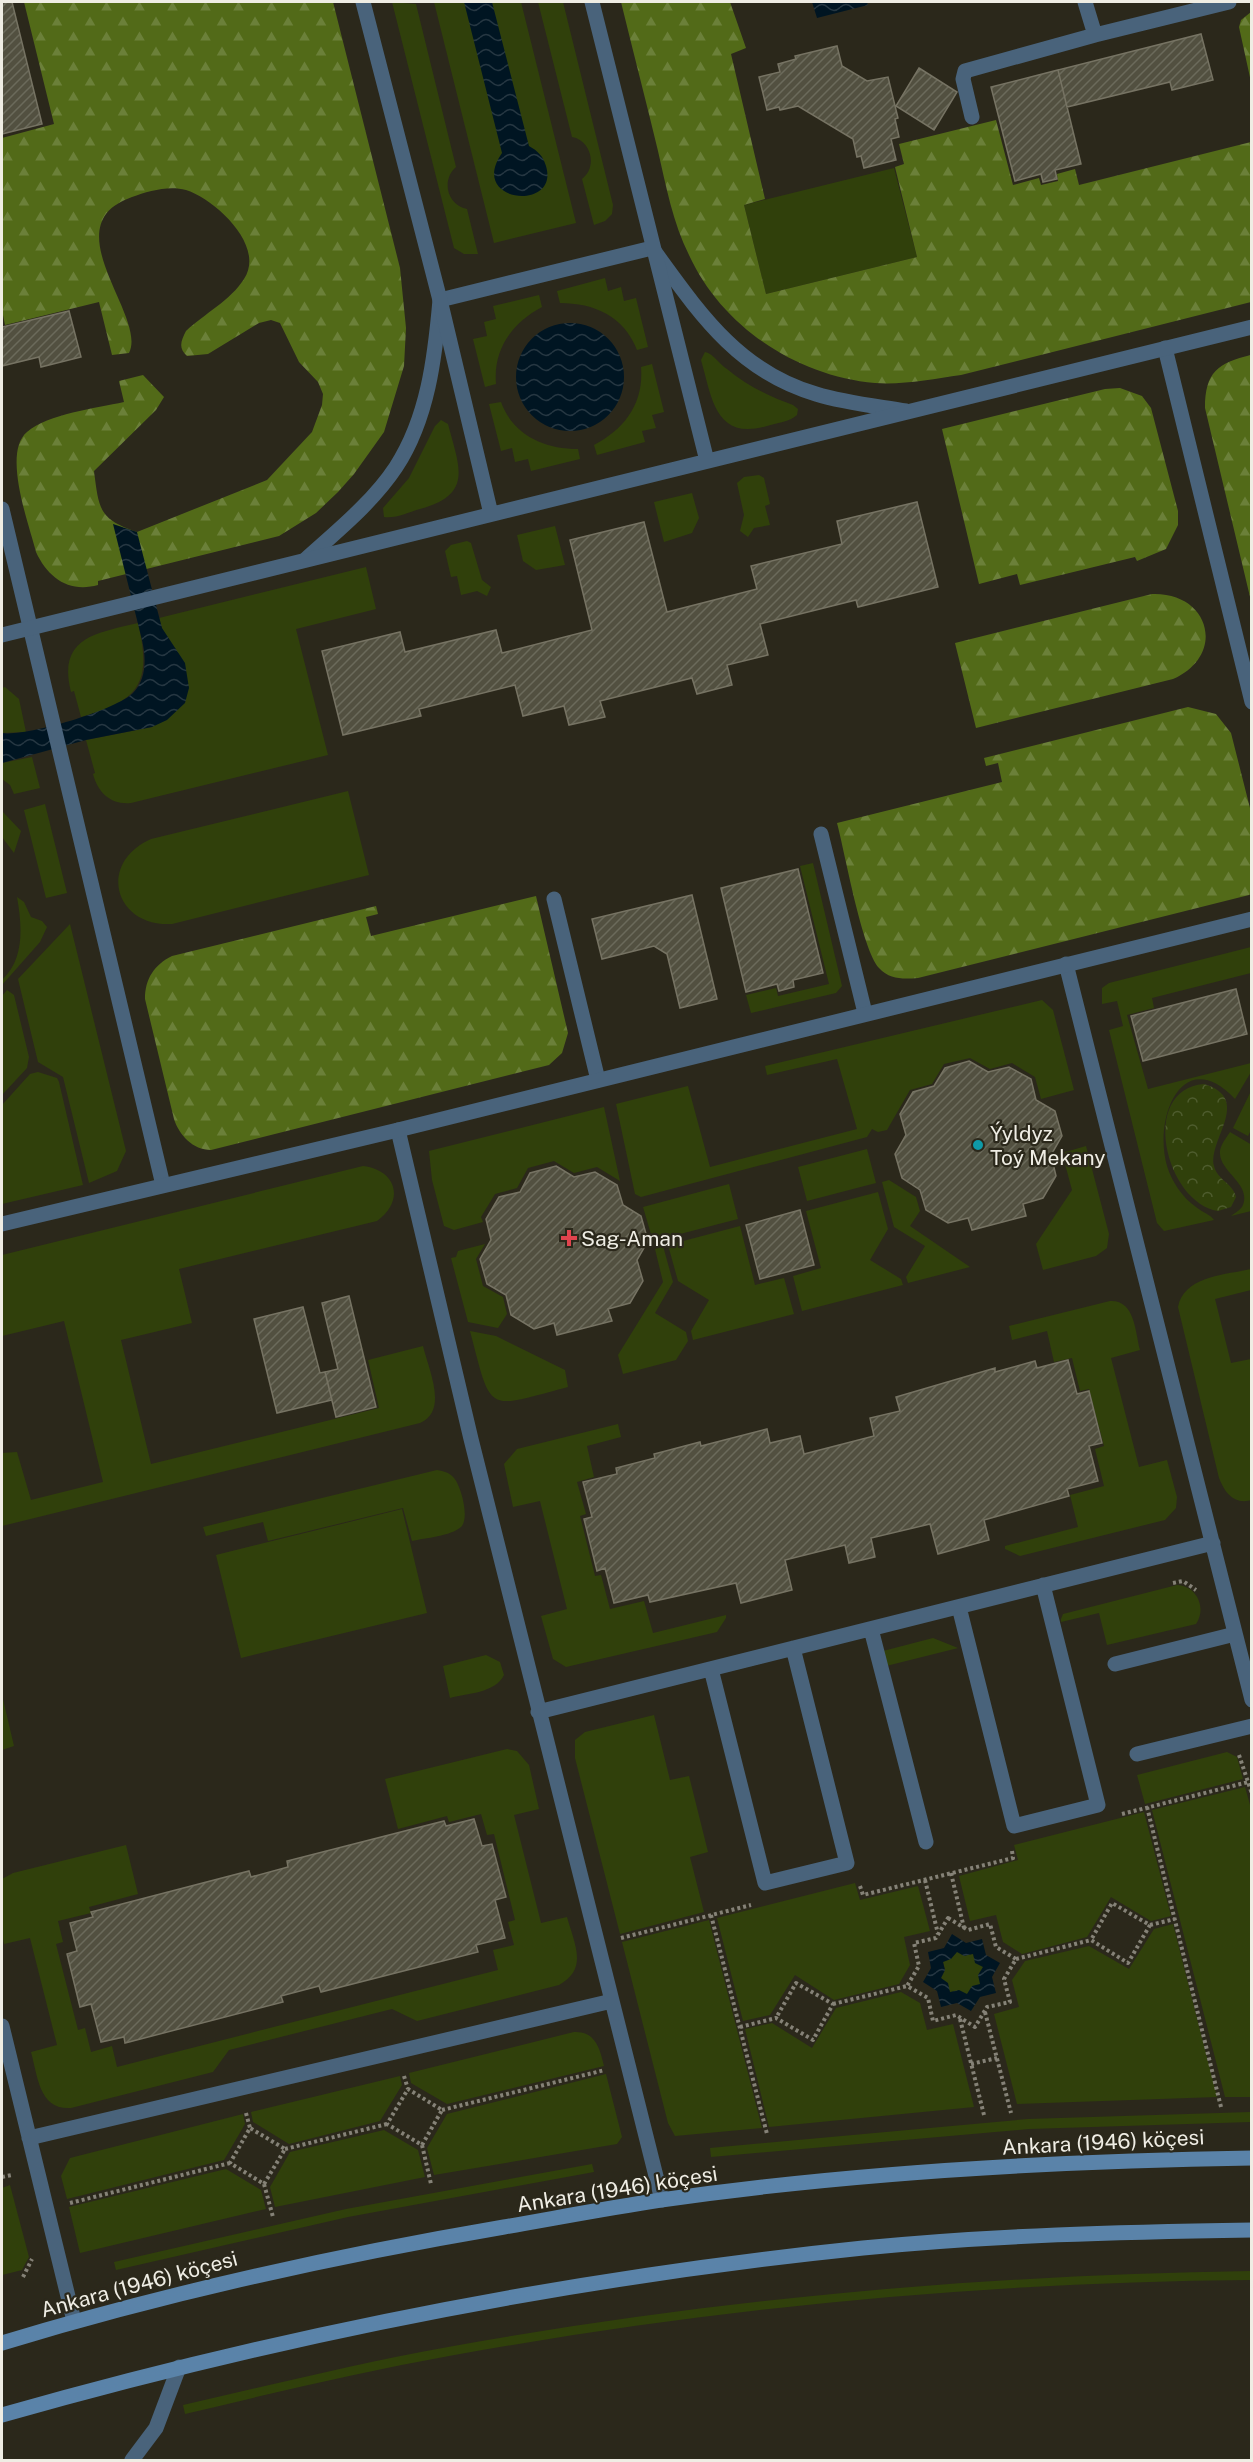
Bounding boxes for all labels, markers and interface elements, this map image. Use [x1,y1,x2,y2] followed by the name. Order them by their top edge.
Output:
[990,1121,1105,1170] place label: Ýyldyz Toý Mekany
[971,1138,985,1152] marker: Ýyldyz Toý Mekany
[581,1226,683,1251] place label: Sag-Aman
[562,1231,576,1245] marker: Sag-Aman
[1001,2124,1205,2160] street label: Ankara (1946) köçesi
[515,2161,719,2217] street label: Ankara (1946) köçesi
[38,2246,240,2322] street label: Ankara (1946) köçesi

